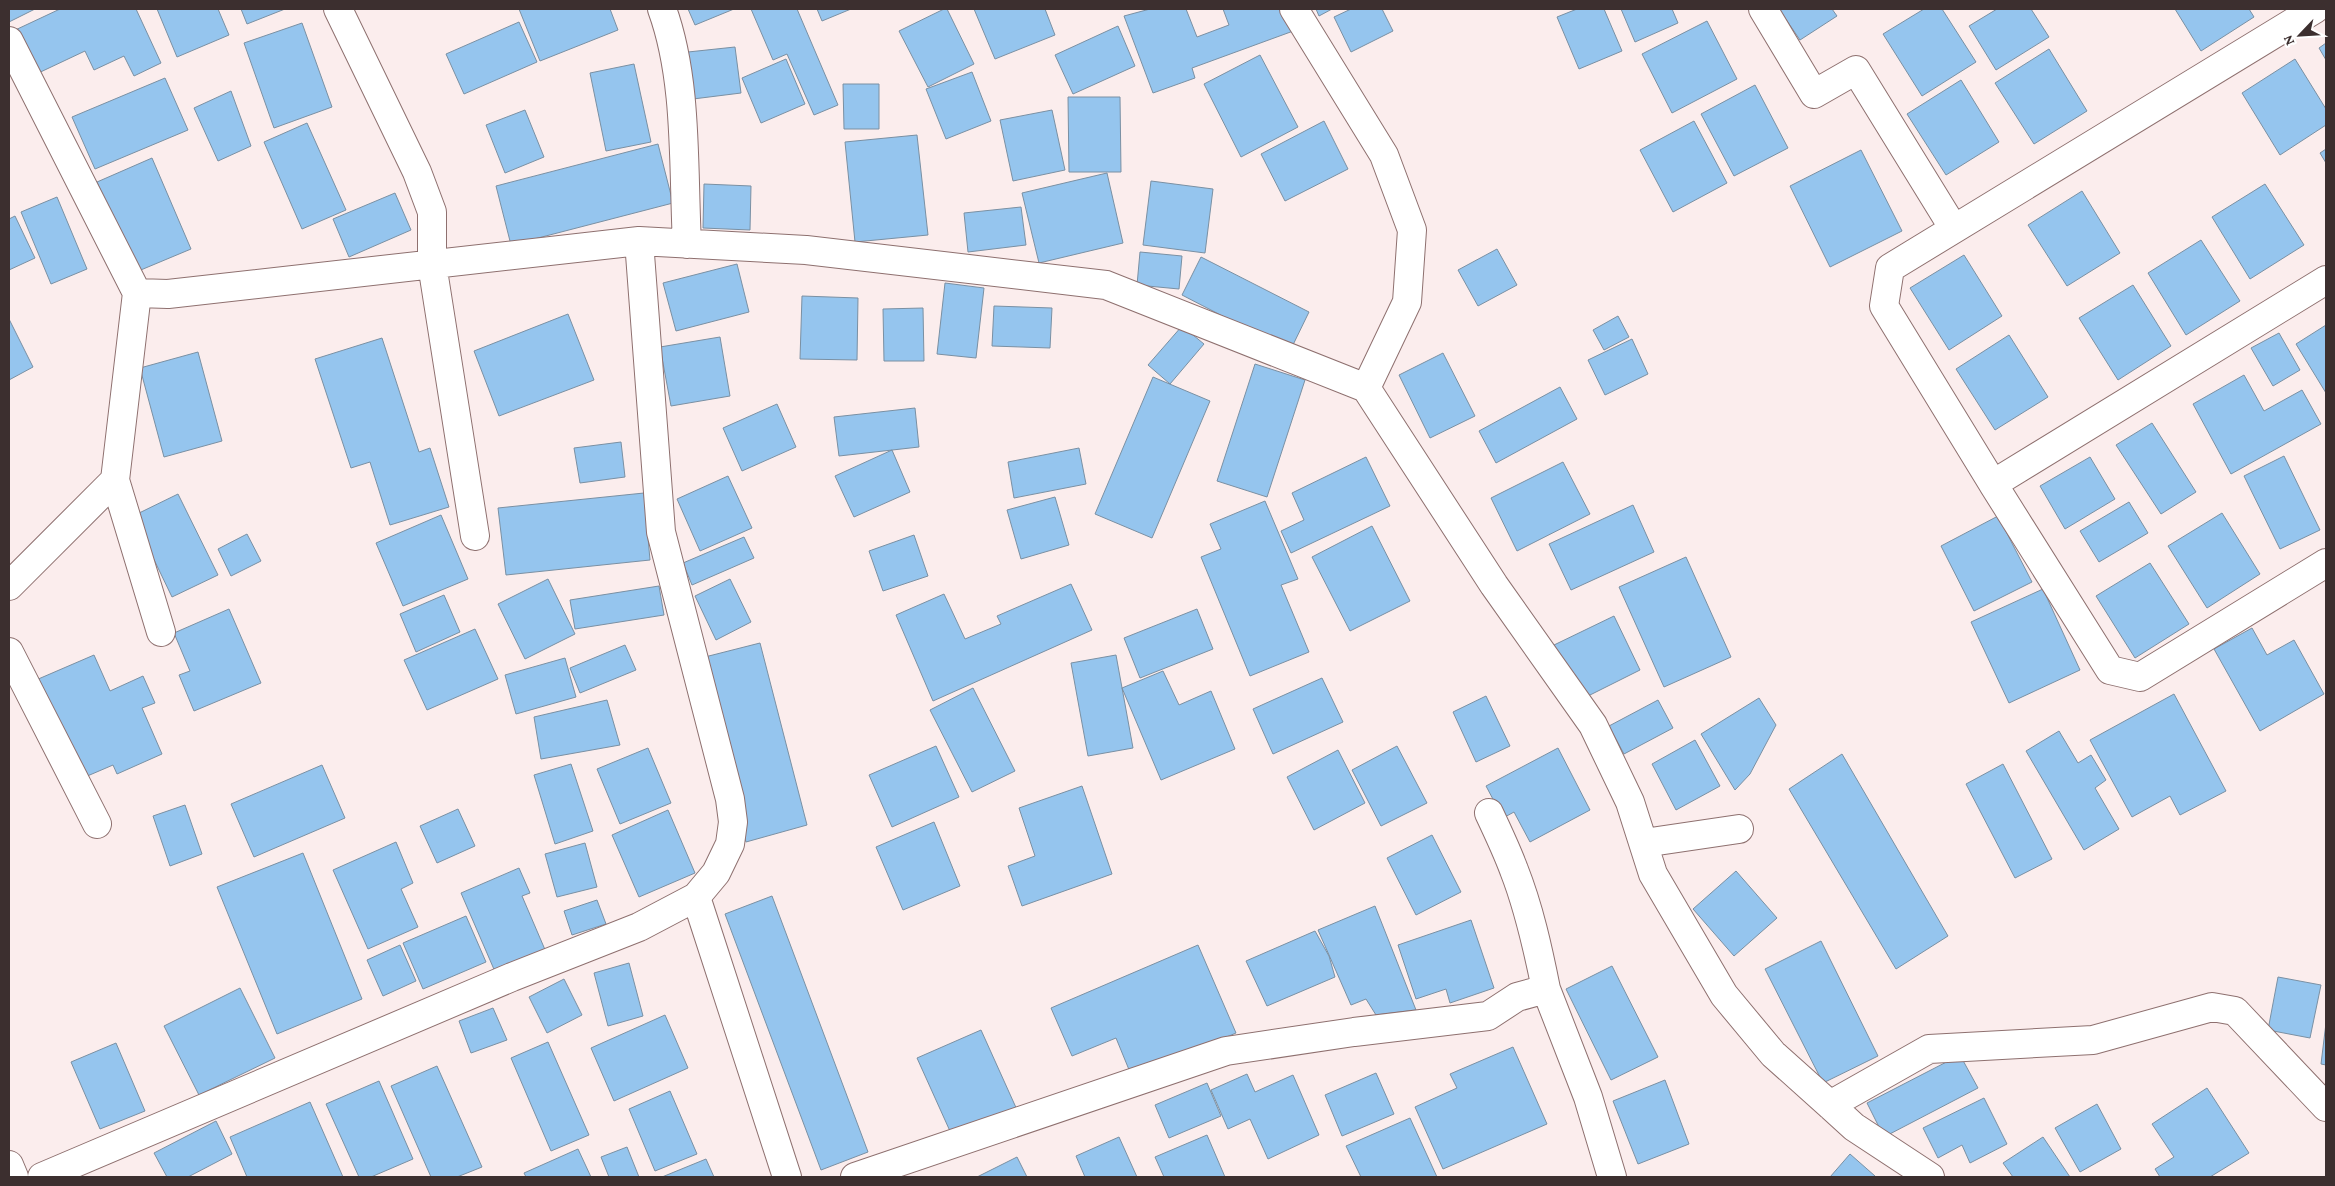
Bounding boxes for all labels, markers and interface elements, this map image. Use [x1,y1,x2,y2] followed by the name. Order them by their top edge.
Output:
[2275,10,2325,60] north arrow
[2279,32,2297,48] text: N

